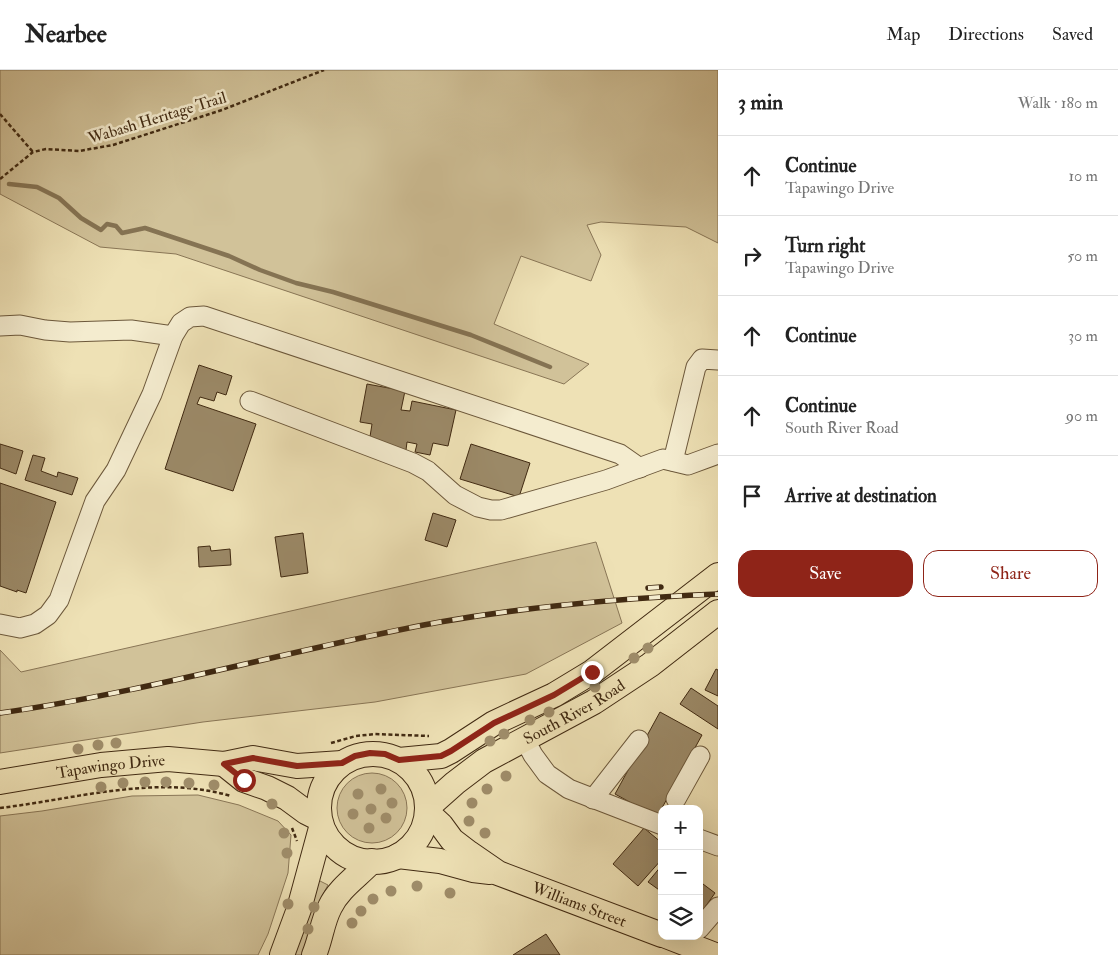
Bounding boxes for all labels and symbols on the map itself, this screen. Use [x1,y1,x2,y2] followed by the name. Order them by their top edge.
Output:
[85,87,229,149] street label: Wabash Heritage Trail
[581,661,604,684] route end
[520,675,629,749] street label: South River Road
[55,750,166,783] street label: Tapawingo Drive
[233,769,256,792] route start
[528,877,629,932] street label: Williams Street

